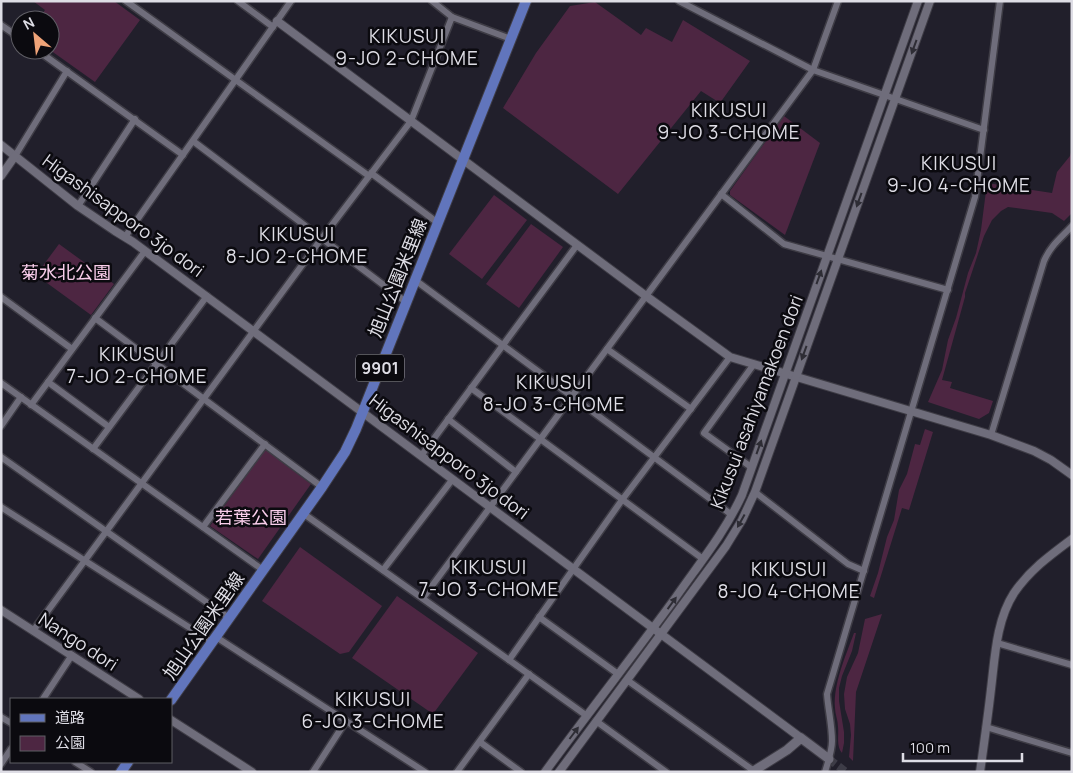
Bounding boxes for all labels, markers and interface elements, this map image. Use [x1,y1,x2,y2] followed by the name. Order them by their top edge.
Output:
[10,10,60,60] north arrow
[20,12,38,34] text: N
[335,23,479,71] district label: KIKUSUI 9-JO 2-CHOME
[910,40,918,55] one-way arrow
[657,97,801,145] district label: KIKUSUI 9-JO 3-CHOME
[38,148,209,282] street label: Higashisapporo 3jo dori
[887,150,1031,198] district label: KIKUSUI 9-JO 4-CHOME
[855,193,863,208] one-way arrow
[362,215,432,341] street label: 旭山公園米里線
[226,221,368,269] district label: KIKUSUI 8-JO 2-CHOME
[21,260,111,284] park label: 菊水北公園
[815,269,823,284] one-way arrow
[704,291,808,512] street label: Kikusui asahiyamakoen dori
[66,341,208,389] district label: KIKUSUI 7-JO 2-CHOME
[800,346,808,361] one-way arrow
[356,354,404,382] road number: 9901
[483,369,625,417] district label: KIKUSUI 8-JO 3-CHOME
[365,388,534,524] street label: Higashisapporo 3jo dori
[755,439,763,454] one-way arrow
[215,505,287,529] park label: 若葉公園
[736,515,745,528] one-way arrow
[419,554,559,602] district label: KIKUSUI 7-JO 3-CHOME
[717,556,861,604] district label: KIKUSUI 8-JO 4-CHOME
[157,567,249,684] street label: 旭山公園米里線
[666,597,677,610] one-way arrow
[34,607,123,676] street label: Nango dori
[301,686,445,734] district label: KIKUSUI 6-JO 3-CHOME
[10,698,172,763] legend
[55,707,85,728] text: 道路
[569,726,579,740] one-way arrow
[903,730,1022,762] scale bar
[55,732,85,753] text: 公園
[910,737,950,758] text: 100 m

